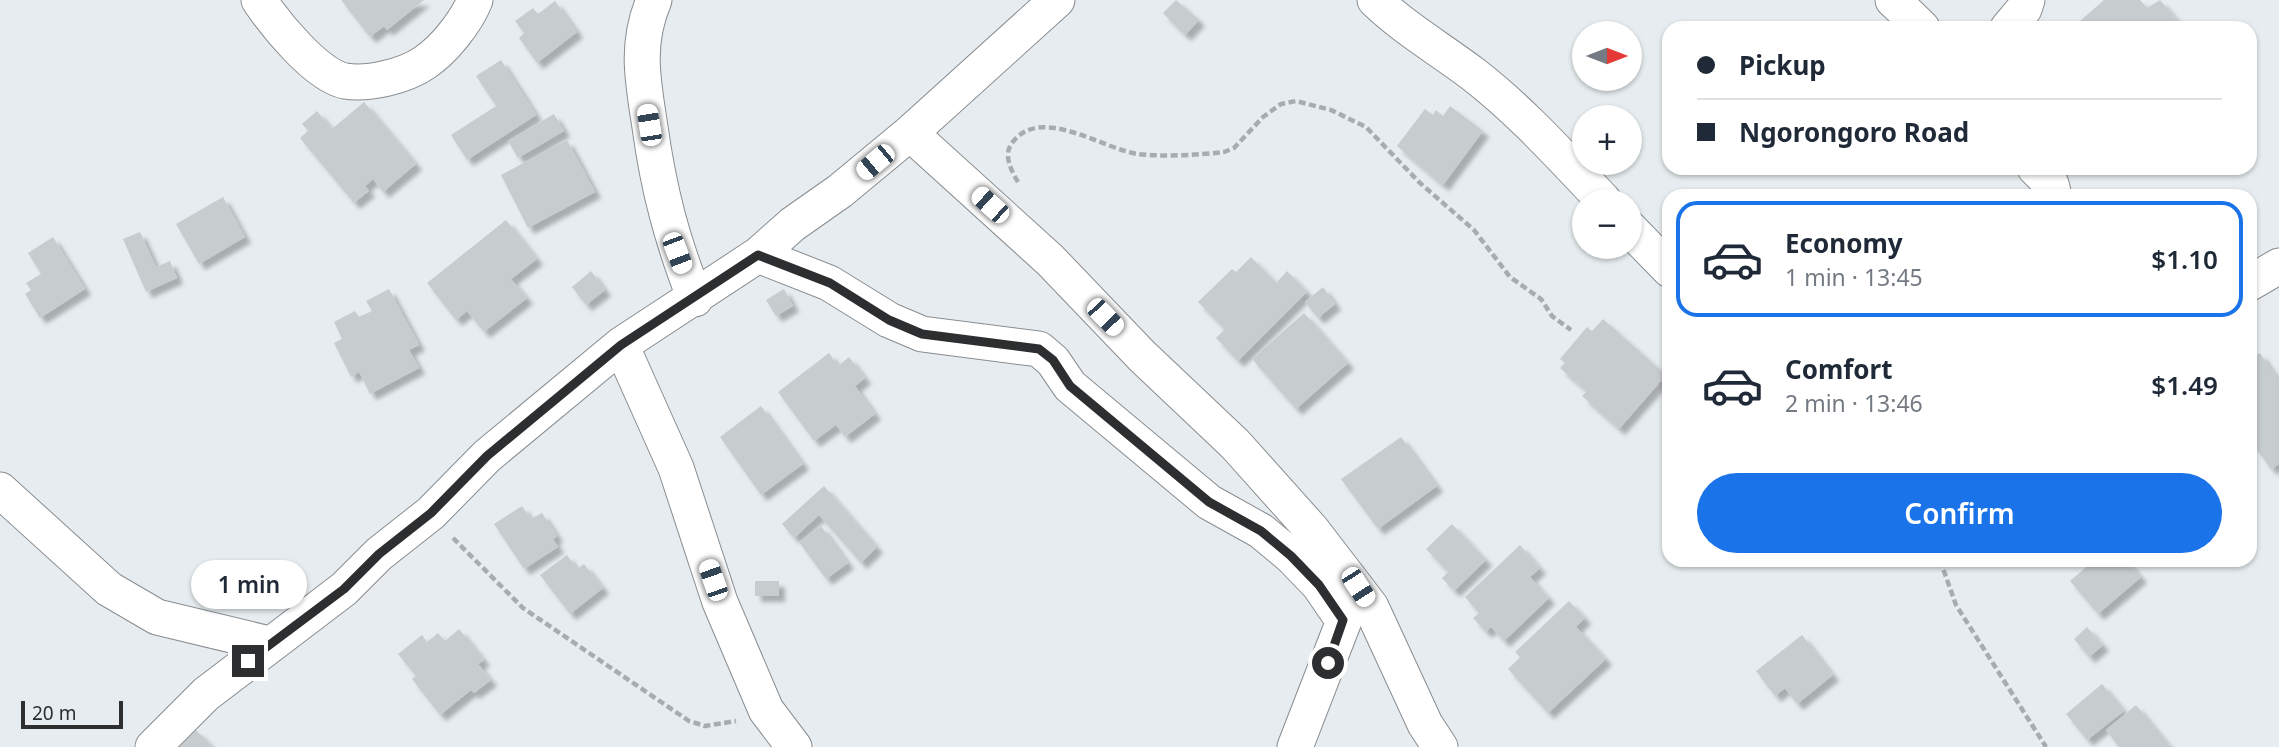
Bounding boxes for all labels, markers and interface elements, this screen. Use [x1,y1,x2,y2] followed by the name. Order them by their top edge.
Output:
[1572,21,1642,91] north arrow
[1572,21,1642,259] map controls
[1739,47,1826,83] text: Pickup
[636,103,663,147] car
[1572,105,1642,175] button: +
[1739,114,1969,150] text: Ngorongoro Road
[853,140,898,184] car
[968,183,1013,227] car
[1572,189,1642,259] button: −
[1785,225,1903,261] text: Economy
[1701,228,1764,291] icon: car
[660,230,695,276] car
[2151,241,2218,277] text: $1.10
[1785,261,1923,293] text: 1 min · 13:45
[1083,295,1128,339] car
[1785,351,1893,387] text: Comfort
[1701,354,1764,417] icon: car
[2151,367,2218,403] text: $1.49
[1785,387,1923,419] text: 2 min · 13:46
[1697,473,2222,553] button: Confirm
[697,557,730,603] car
[190,560,306,608] callout: 1 min
[1338,564,1379,610] car
[218,568,280,600] text: 1 min
[232,645,264,677] route end
[1312,647,1344,679] route start
[21,698,122,730] scale bar
[32,700,76,726] text: 20 m

